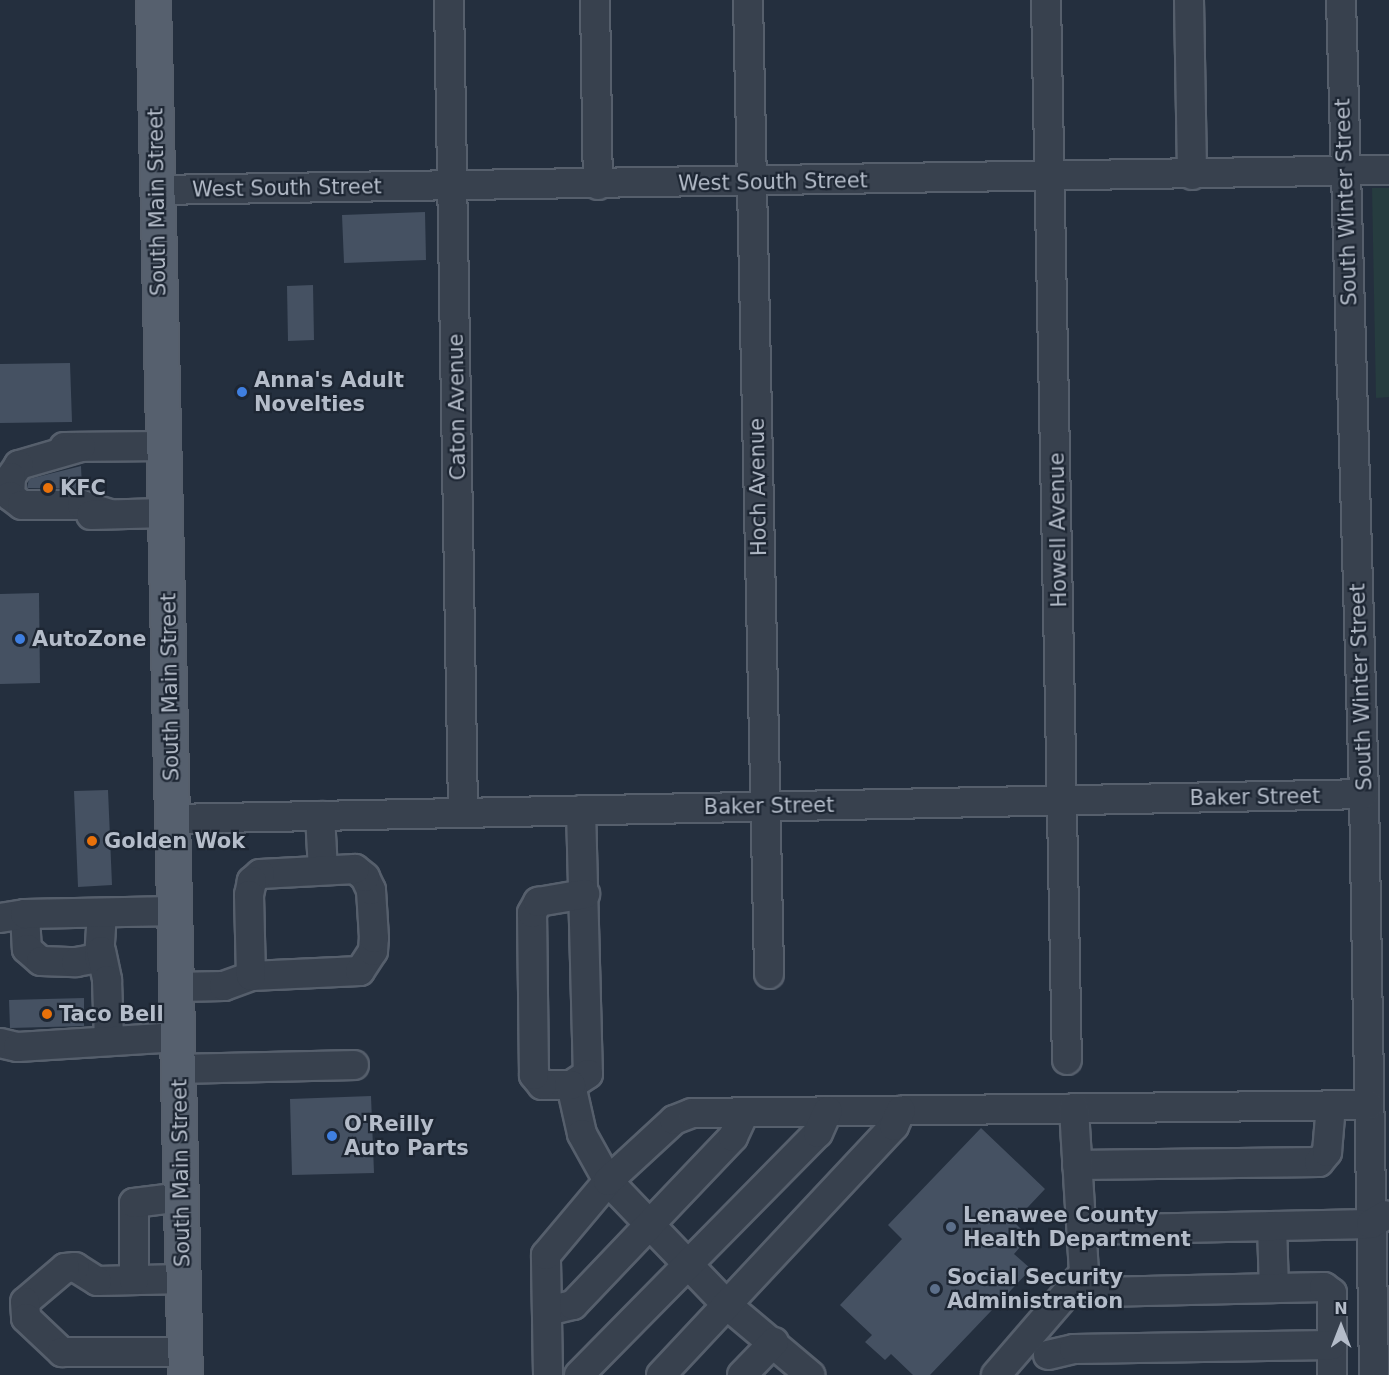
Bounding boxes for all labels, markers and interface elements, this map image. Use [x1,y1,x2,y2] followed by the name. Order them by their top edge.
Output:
[1330,98,1362,306] street label: South Winter Street
[143,108,171,296] street label: South Main Street
[678,168,868,196] street label: West South Street
[192,174,382,202] street label: West South Street
[443,333,471,481] street label: Caton Avenue
[254,367,404,417] place label: Anna's Adult Novelties
[235,385,249,399] marker: Anna's Adult Novelties
[744,418,772,556] street label: Hoch Avenue
[1044,452,1072,608] street label: Howell Avenue
[60,475,106,501] place label: KFC
[41,481,55,495] marker: KFC
[1345,583,1377,791] street label: South Winter Street
[156,593,184,781] street label: South Main Street
[32,626,147,652] place label: AutoZone
[13,632,27,646] marker: AutoZone
[1189,783,1321,811] street label: Baker Street
[703,792,835,820] street label: Baker Street
[104,828,245,854] place label: Golden Wok
[85,834,99,848] marker: Golden Wok
[59,1001,164,1027] place label: Taco Bell
[40,1007,54,1021] marker: Taco Bell
[167,1079,195,1267] street label: South Main Street
[344,1111,469,1161] place label: O'Reilly Auto Parts
[325,1129,339,1143] marker: O'Reilly Auto Parts
[963,1202,1191,1252] place label: Lenawee County Health Department
[944,1220,958,1234] marker: Lenawee County Health Department
[947,1264,1123,1314] place label: Social Security Administration
[928,1282,942,1296] marker: Social Security Administration
[1311,1297,1371,1357] north arrow
[1334,1299,1348,1318] text: N

